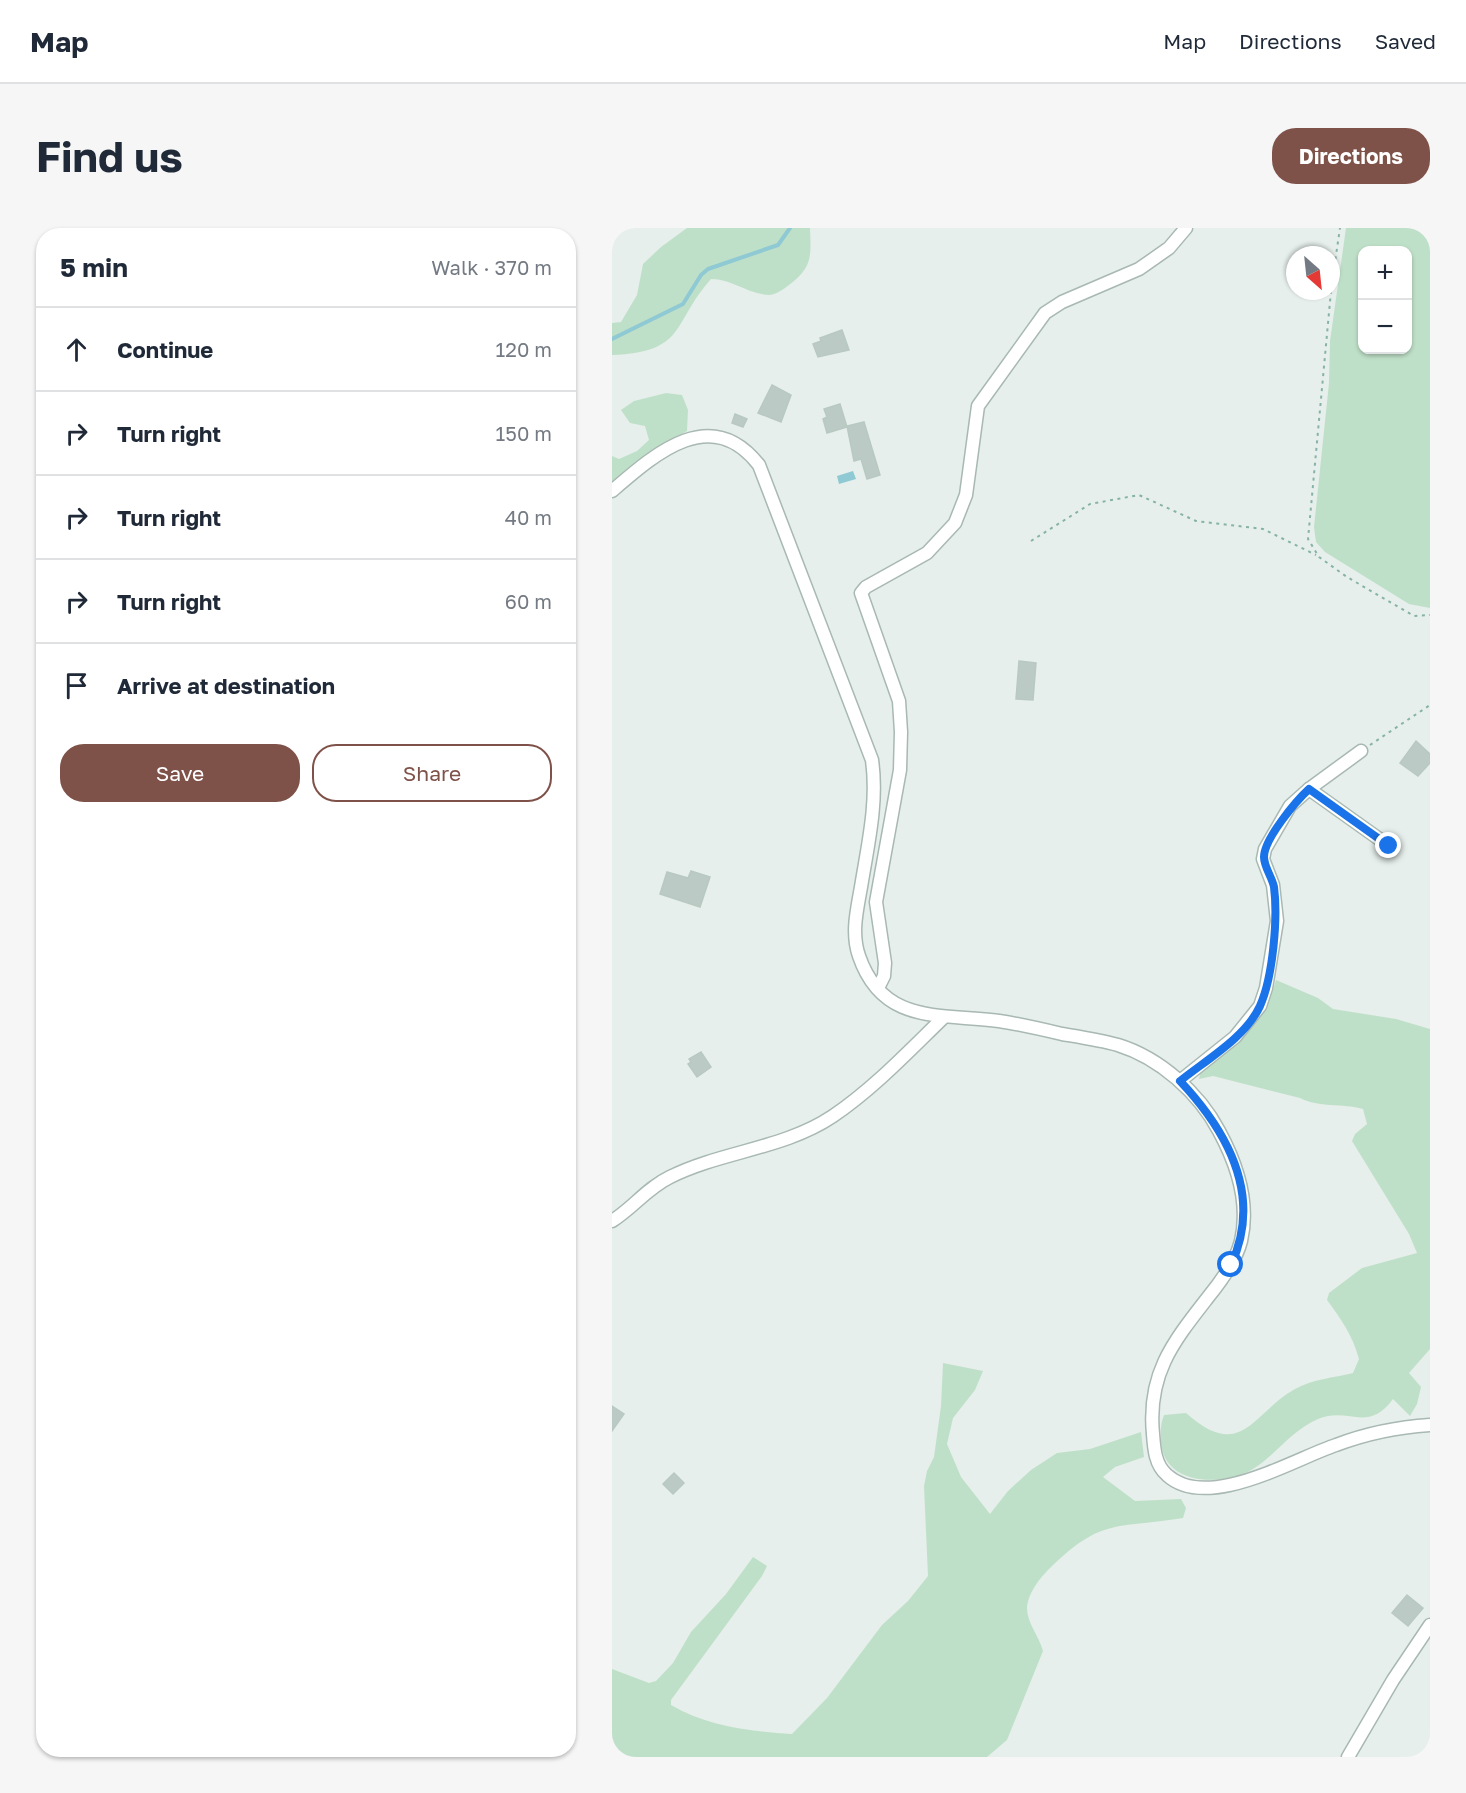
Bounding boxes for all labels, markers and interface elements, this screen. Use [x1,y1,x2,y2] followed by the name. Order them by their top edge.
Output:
[30,25,88,58] text: Map
[1163,28,1206,54] text: Map
[1239,28,1342,54] text: Directions
[1375,28,1436,54] text: Saved
[1272,128,1430,184] button: Directions
[36,131,183,181] text: Find us
[1286,246,1340,300] north arrow
[1358,246,1412,354] map controls
[1358,246,1412,300] button: +
[60,252,128,283] text: 5 min
[431,255,552,279] text: Walk · 370 m
[1358,300,1412,354] button: −
[60,333,93,366] icon: ahead
[117,336,213,363] text: Continue
[496,337,552,361] text: 120 m
[60,417,93,450] icon: right
[117,420,221,447] text: Turn right
[496,421,552,445] text: 150 m
[60,501,93,534] icon: right
[117,504,221,531] text: Turn right
[505,505,552,529] text: 40 m
[60,585,93,618] icon: right
[117,588,221,615] text: Turn right
[505,589,552,613] text: 60 m
[60,669,93,702] icon: arrive
[117,672,335,699] text: Arrive at destination
[60,744,300,802] button: Save
[312,744,552,802] button: Share
[1375,832,1401,858] route end
[1217,1251,1243,1277] route start

